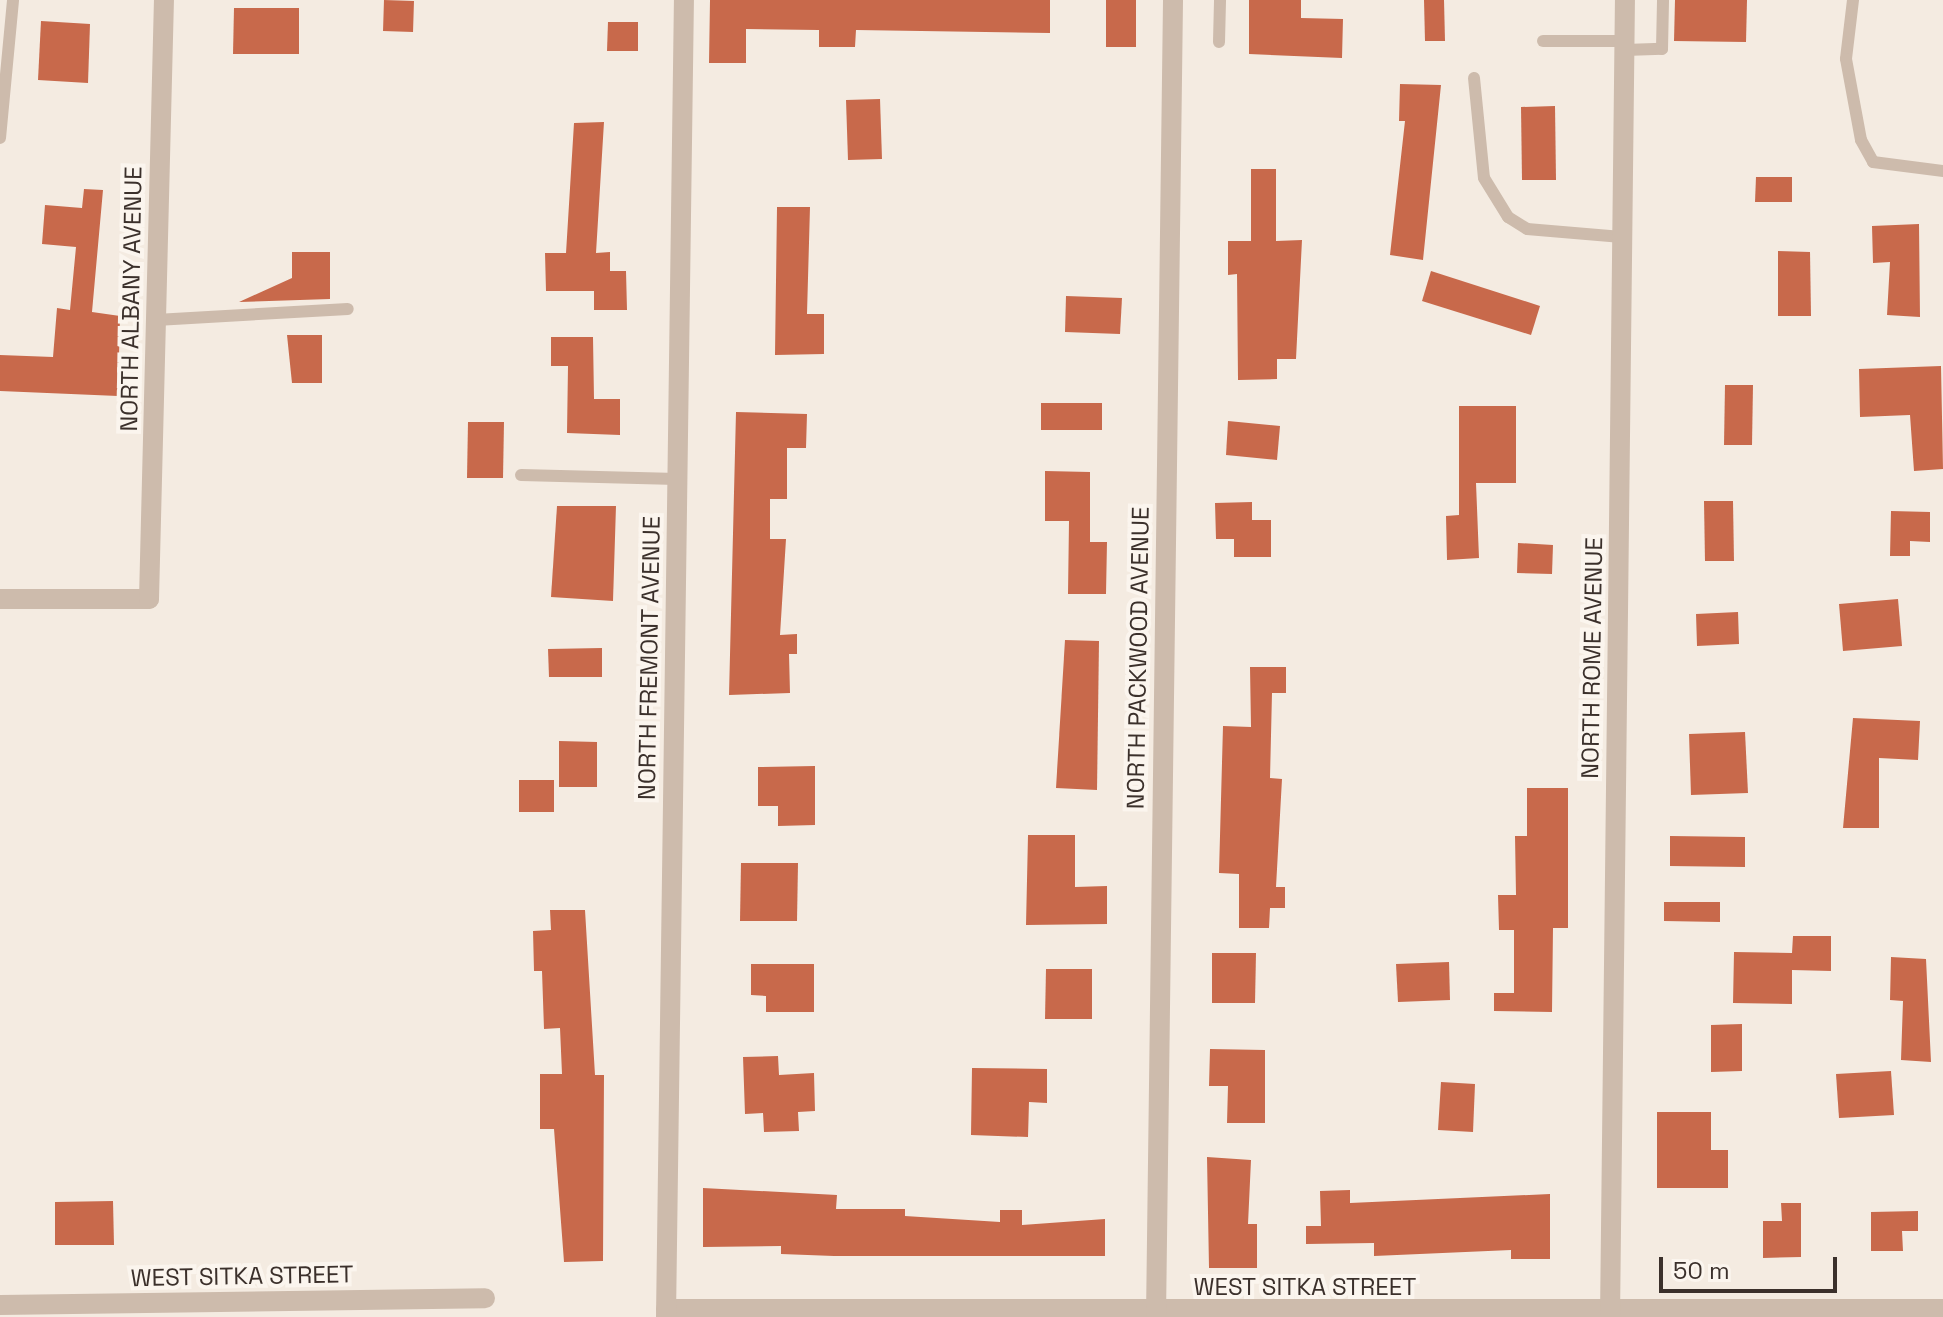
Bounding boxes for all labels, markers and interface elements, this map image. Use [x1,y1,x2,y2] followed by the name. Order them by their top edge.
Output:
[114,166,148,432] street label: NORTH ALBANY AVENUE
[1121,506,1155,810] street label: NORTH PACKWOOD AVENUE
[632,515,666,801] street label: NORTH FREMONT AVENUE
[1575,537,1609,779] street label: NORTH ROME AVENUE
[1663,1241,1841,1291] scale bar
[1673,1255,1730,1286] text: 50 m
[130,1260,354,1292] street label: WEST SITKA STREET
[1193,1273,1417,1301] street label: WEST SITKA STREET

